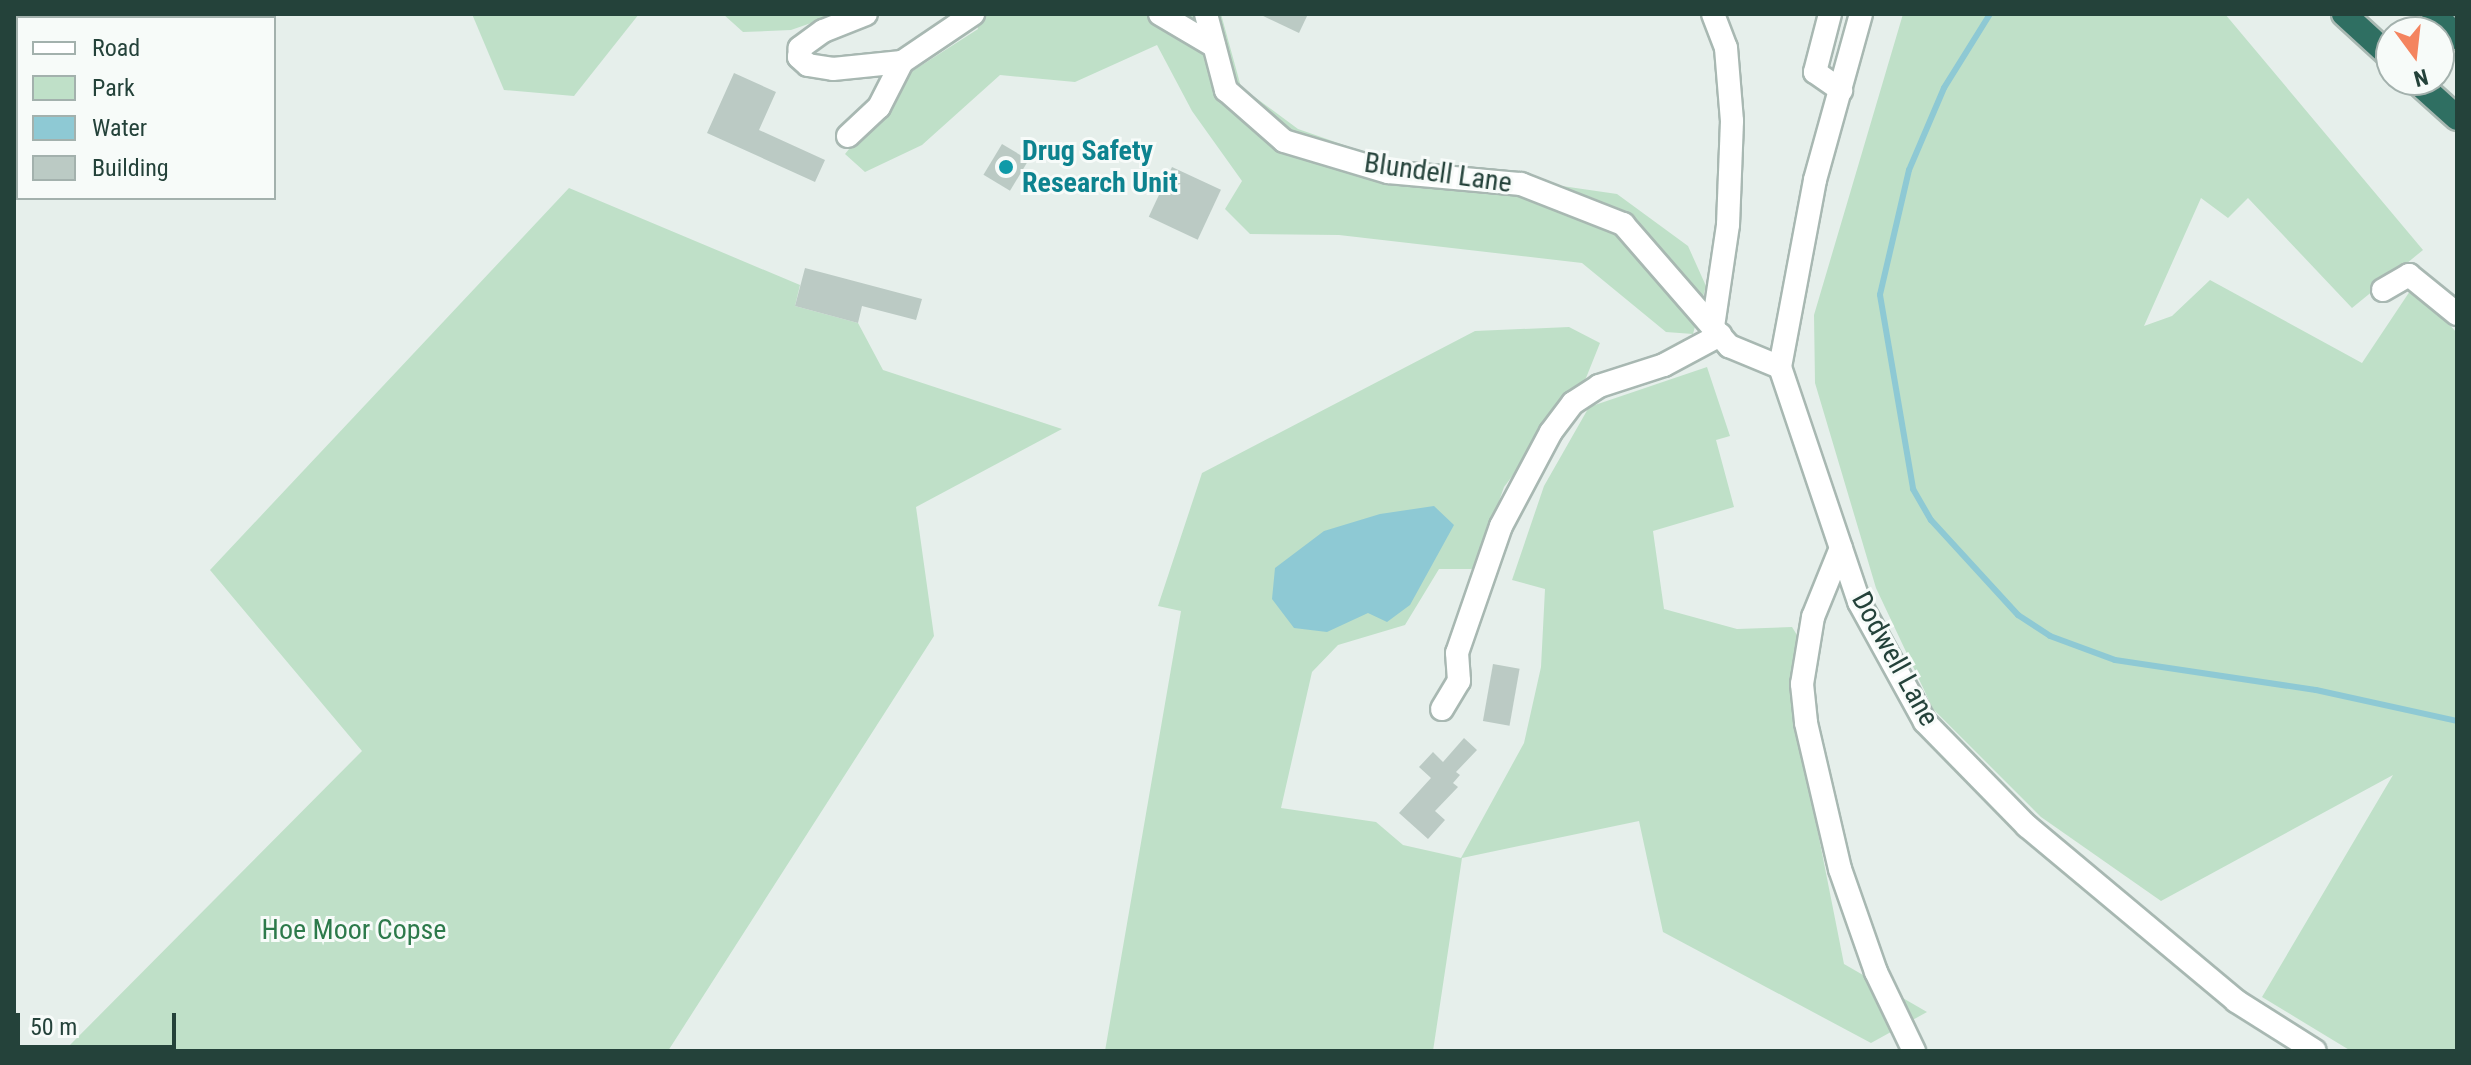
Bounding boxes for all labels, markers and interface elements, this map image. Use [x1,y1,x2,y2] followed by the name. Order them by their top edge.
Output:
[16,16,276,200] legend
[2375,16,2455,96] north arrow
[92,34,140,62] text: Road
[2411,64,2431,92] text: N
[92,74,135,102] text: Park
[92,114,147,142] text: Water
[1022,134,1178,200] place label: Drug Safety Research Unit
[1362,146,1514,200] street label: Blundell Lane
[92,154,169,182] text: Building
[997,158,1015,176] marker: Drug Safety Research Unit
[1844,586,1946,732] street label: Dodwell Lane
[262,913,446,947] park label: Hoe Moor Copse
[20,997,180,1047] scale bar
[30,1013,77,1041] text: 50 m

